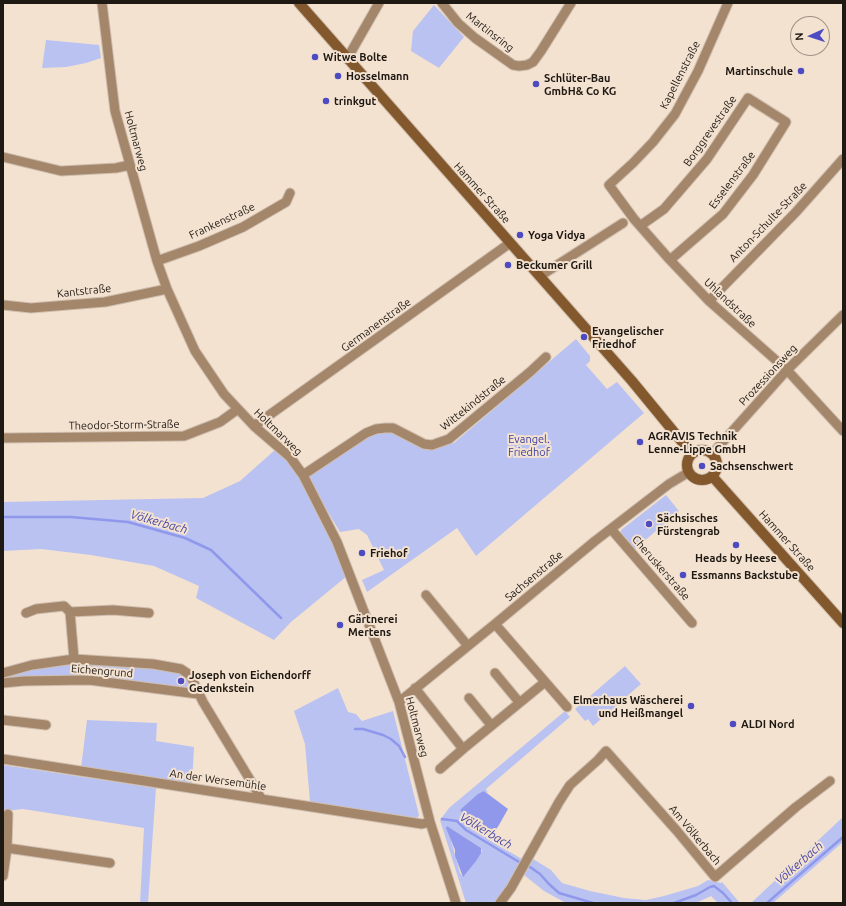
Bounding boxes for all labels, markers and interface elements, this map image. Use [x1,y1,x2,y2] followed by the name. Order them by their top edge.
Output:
[464,9,516,55] street label: Martinsring
[790,16,830,56] north arrow
[793,32,805,41] text: N
[657,39,703,111] street label: Kapellenstraße
[323,50,387,64] place label: Witwe Bolte
[310,52,320,62] marker: Witwe Bolte
[725,64,793,78] place label: Martinschule
[796,66,806,76] marker: Martinschule
[346,69,409,83] place label: Hosselmann
[333,71,343,81] marker: Hosselmann
[544,71,616,97] place label: Schlüter-Bau GmbH& Co KG
[531,79,541,89] marker: Schlüter-Bau GmbH& Co KG
[681,93,739,169] street label: Borggrevestraße
[334,94,376,108] place label: trinkgut
[321,96,331,106] marker: trinkgut
[122,109,150,173] street label: Holtmarweg
[706,149,758,211] street label: Esselenstraße
[451,160,513,226] street label: Hammer Straße
[726,179,810,265] street label: Anton-Schulte-Straße
[187,200,257,242] street label: Frankenstraße
[528,228,585,242] place label: Yoga Vidya
[515,230,525,240] marker: Yoga Vidya
[516,258,592,272] place label: Beckumer Grill
[503,260,513,270] marker: Beckumer Grill
[701,275,759,331] street label: Uhlandstraße
[56,282,112,300] street label: Kantstraße
[339,295,413,355] street label: Germanenstraße
[592,324,664,350] place label: Evangelischer Friedhof
[579,332,589,342] marker: Evangelischer Friedhof
[736,342,800,408] street label: Prozessionsweg
[438,373,508,433] street label: Wittekindstraße
[251,406,305,458] street label: Holtmarweg
[68,417,180,433] street label: Theodor-Storm-Straße
[648,429,746,455] place label: AGRAVIS Technik Lenne-Lippe GmbH
[508,432,550,458] park label: Evangel. Friedhof
[635,437,645,447] marker: AGRAVIS Technik Lenne-Lippe GmbH
[710,459,793,473] place label: Sachsenschwert
[697,461,707,471] marker: Sachsenschwert
[129,507,189,537] water label: Völkerbach
[756,508,818,574] street label: Hammer Straße
[657,511,720,537] place label: Sächsisches Fürstengrab
[644,519,654,529] marker: Sächsisches Fürstengrab
[629,533,693,603] street label: Cheruskerstraße
[731,540,741,550] marker: Heads by Heese
[370,546,407,560] place label: Friehof
[357,548,367,558] marker: Friehof
[502,548,566,604] street label: Sachsenstraße
[695,551,777,565] place label: Heads by Heese
[691,568,798,582] place label: Essmanns Backstube
[678,570,688,580] marker: Essmanns Backstube
[348,612,397,638] place label: Gärtnerei Mertens
[335,620,345,630] marker: Gärtnerei Mertens
[71,662,133,680] street label: Eichengrund
[189,668,311,694] place label: Joseph von Eichendorff Gedenkstein
[176,676,186,686] marker: Joseph von Eichendorff Gedenkstein
[573,693,683,719] place label: Elmerhaus Wäscherei und Heißmangel
[403,695,431,759] street label: Holtmarweg
[686,701,696,711] marker: Elmerhaus Wäscherei und Heißmangel
[741,717,795,731] place label: ALDI Nord
[728,719,738,729] marker: ALDI Nord
[169,767,267,793] street label: An der Wersemühle
[666,802,724,868] street label: Am Völkerbach
[457,810,515,852] water label: Völkerbach
[772,838,826,888] water label: Völkerbach

